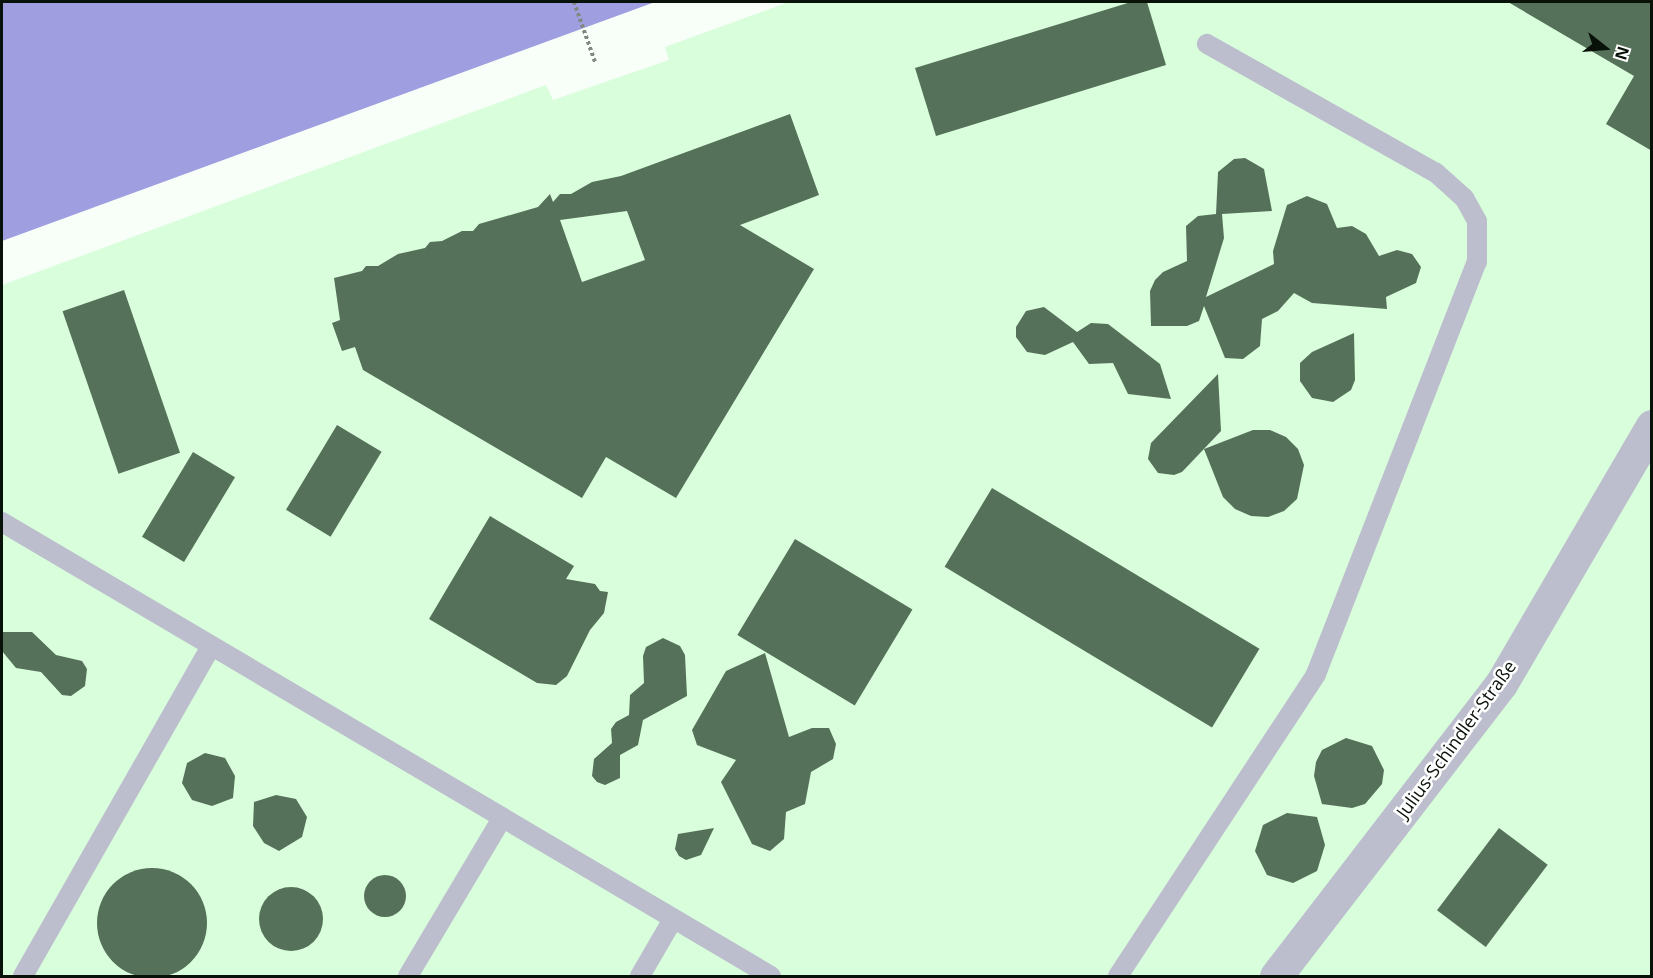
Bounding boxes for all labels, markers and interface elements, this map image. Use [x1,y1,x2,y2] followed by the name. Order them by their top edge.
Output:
[1575,18,1635,78] north arrow
[1610,44,1635,63] text: N
[1392,656,1520,822] street label: Julius-Schindler-Straße

